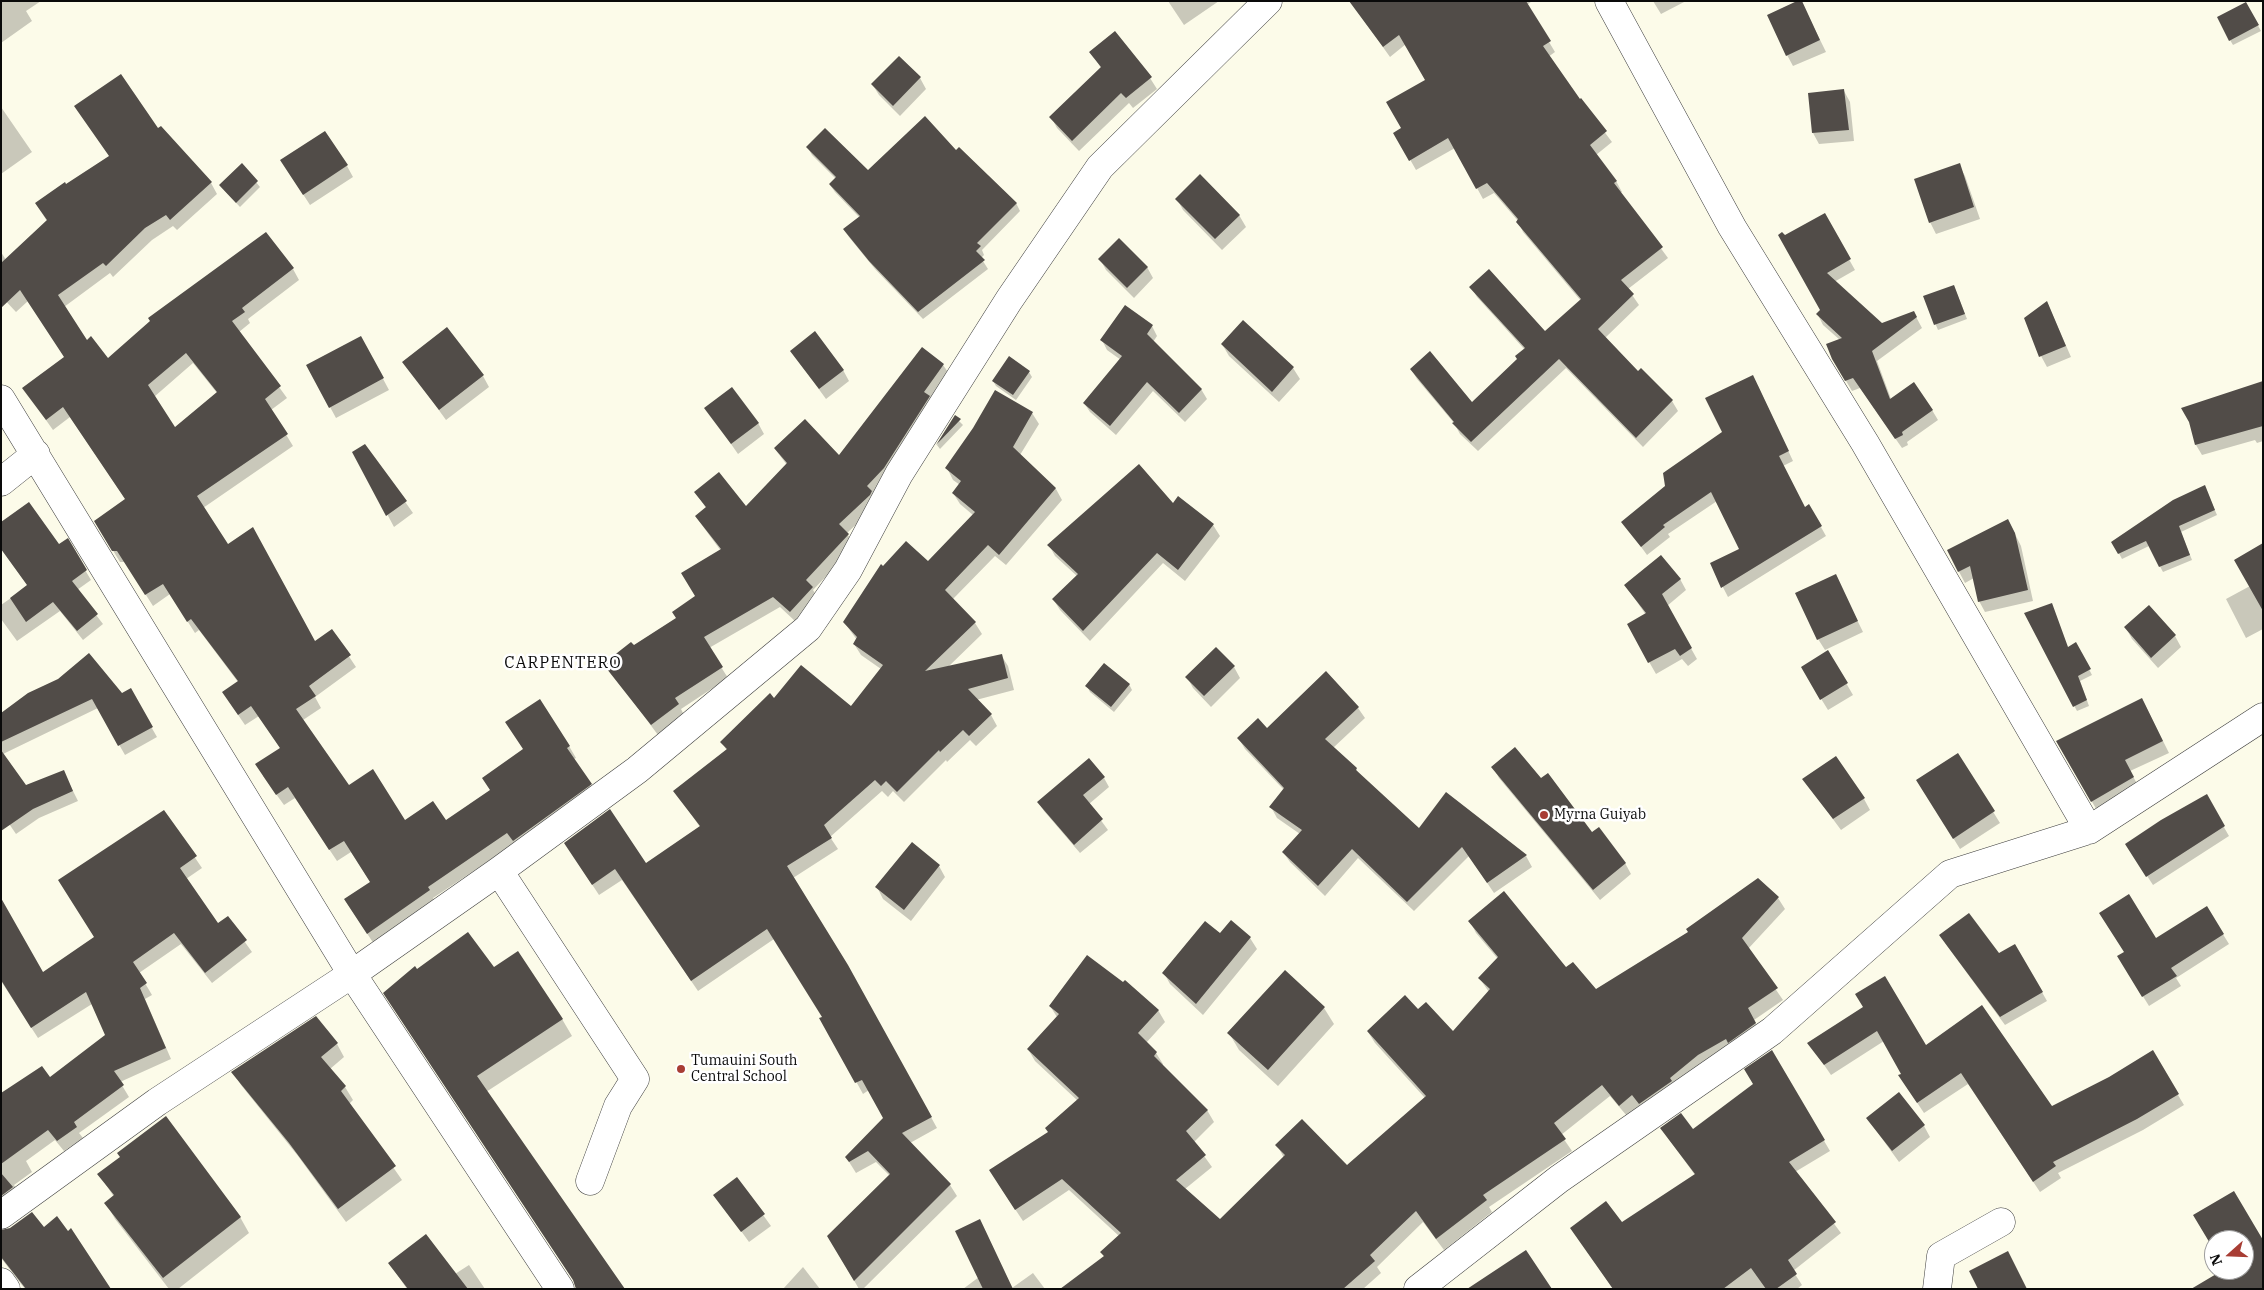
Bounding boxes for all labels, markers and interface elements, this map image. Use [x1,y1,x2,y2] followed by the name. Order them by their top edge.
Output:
[503,653,623,673] district label: CARPENTERO
[1554,807,1646,823] place label: Myrna Guiyab
[1538,809,1550,821] marker: Myrna Guiyab
[691,1053,798,1086] place label: Tumauini South Central School
[675,1063,687,1075] marker: Tumauini South Central School
[2204,1230,2254,1280] north arrow
[2205,1252,2226,1268] text: N

